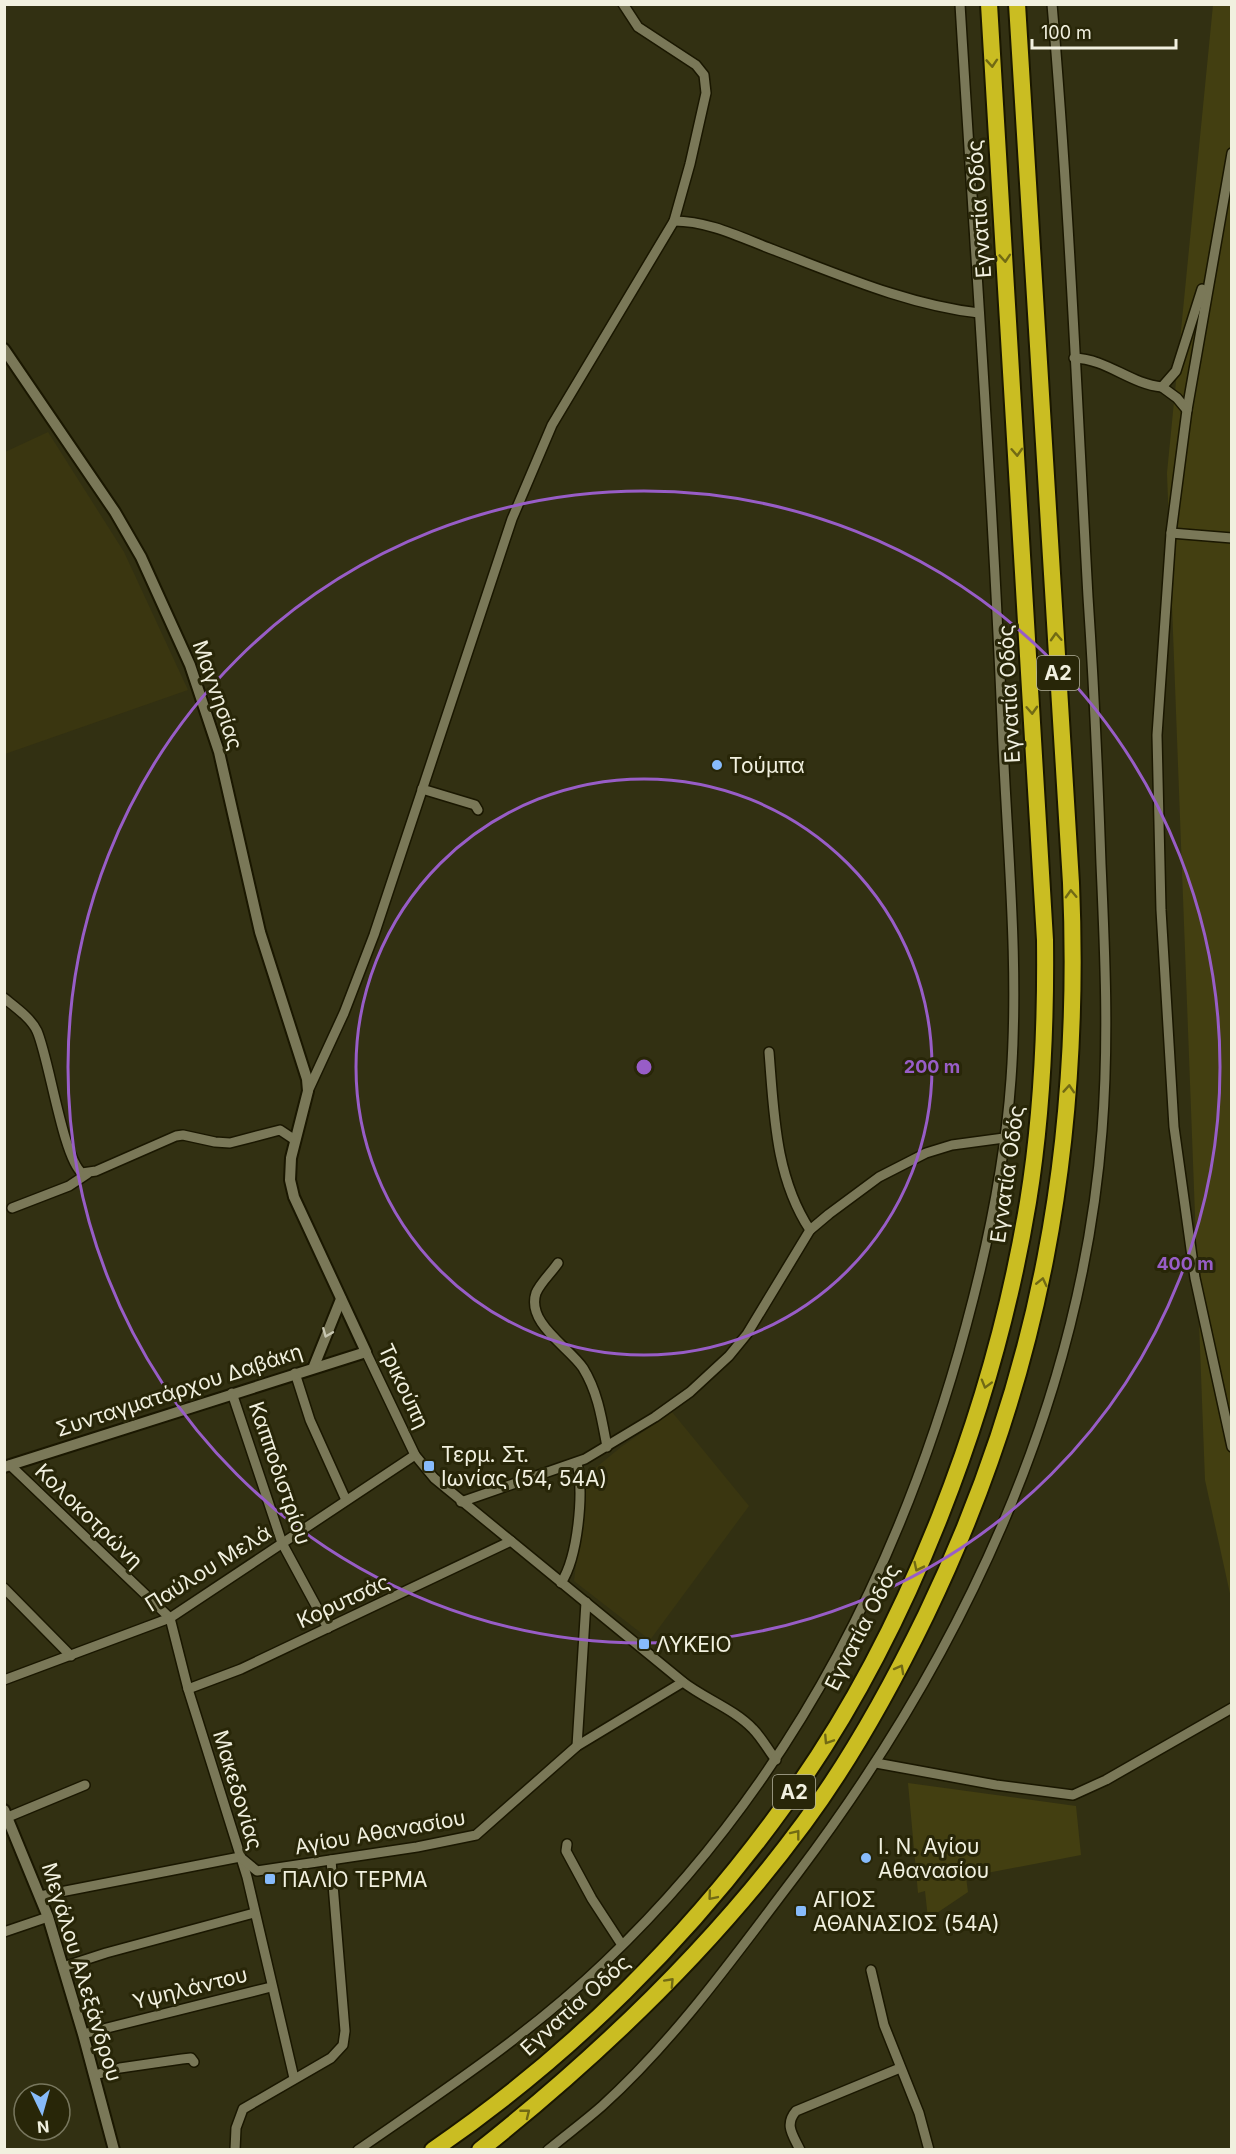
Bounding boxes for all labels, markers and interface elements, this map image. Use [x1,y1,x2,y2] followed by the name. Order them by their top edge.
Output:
[1032,12,1176,50] scale bar
[1041,22,1092,43] text: 100 m
[986,58,999,67] one-way arrow
[962,139,996,279] street label: Εγνατία Οδός
[998,253,1011,262] one-way arrow
[1010,448,1023,457] one-way arrow
[993,624,1025,764] street label: Εγνατία Οδός
[1050,632,1063,641] one-way arrow
[188,637,248,753] street label: Μαγνησίας
[1037,656,1079,690] road number: Α2
[1025,705,1038,714] one-way arrow
[729,753,805,778] place label: Τούμπα
[710,758,724,772] marker: Τούμπα
[1065,890,1077,899] one-way arrow
[904,1056,960,1077] text: 200 m
[634,1057,654,1077] centre of rings
[1062,1085,1075,1094] one-way arrow
[985,1104,1029,1244] street label: Εγνατία Οδός
[1156,1253,1214,1274] text: 400 m
[1035,1277,1048,1287] one-way arrow
[322,1327,335,1337] one-way arrow
[53,1338,305,1442] street label: Συνταγματάρχου Δαβάκη
[374,1340,434,1432] street label: Τρικούπη
[981,1379,994,1389] one-way arrow
[244,1398,316,1548] street label: Καπποδιστρίου
[441,1442,607,1491] place label: Τερμ. Στ. Ιωνίας (54, 54Α)
[30,1458,148,1574] street label: Κολοκοτρώνη
[422,1459,436,1473] marker: Τερμ. Στ. Ιωνίας (54, 54Α)
[140,1519,276,1617] street label: Παύλου Μελά
[819,1560,905,1694] street label: Εγνατία Οδός
[914,1561,926,1572] one-way arrow
[293,1569,393,1633] street label: Κορυτσάς
[656,1632,732,1657] place label: ΛΥΚΕΙΟ
[637,1637,651,1651] marker: ΛΥΚΕΙΟ
[893,1664,904,1675] one-way arrow
[208,1727,268,1853] street label: Μακεδονίας
[824,1733,835,1744] one-way arrow
[773,1775,815,1809] road number: Α2
[293,1805,467,1859] street label: Αγίου Αθανασίου
[789,1829,800,1840] one-way arrow
[878,1834,989,1883] place label: Ι. Ν. Αγίου Αθανασίου
[859,1851,873,1865] marker: Ι. Ν. Αγίου Αθανασίου
[37,1860,127,2084] street label: Μεγάλου Αλεξάνδρου
[282,1867,428,1892] place label: ΠΑΛΙΟ ΤΕΡΜΑ
[263,1872,277,1886] marker: ΠΑΛΙΟ ΤΕΡΜΑ
[813,1887,1000,1936] place label: ΑΓΙΟΣ ΑΘΑΝΑΣΙΟΣ (54Α)
[708,1889,719,1900] one-way arrow
[794,1904,808,1918] marker: ΑΓΙΟΣ ΑΘΑΝΑΣΙΟΣ (54Α)
[515,1949,635,2061] street label: Εγνατία Οδός
[130,1962,250,2014] street label: Υψηλάντου
[662,1978,673,1989] one-way arrow
[12,2082,72,2142] north arrow
[519,2110,530,2121] one-way arrow
[36,2116,50,2137] text: N

